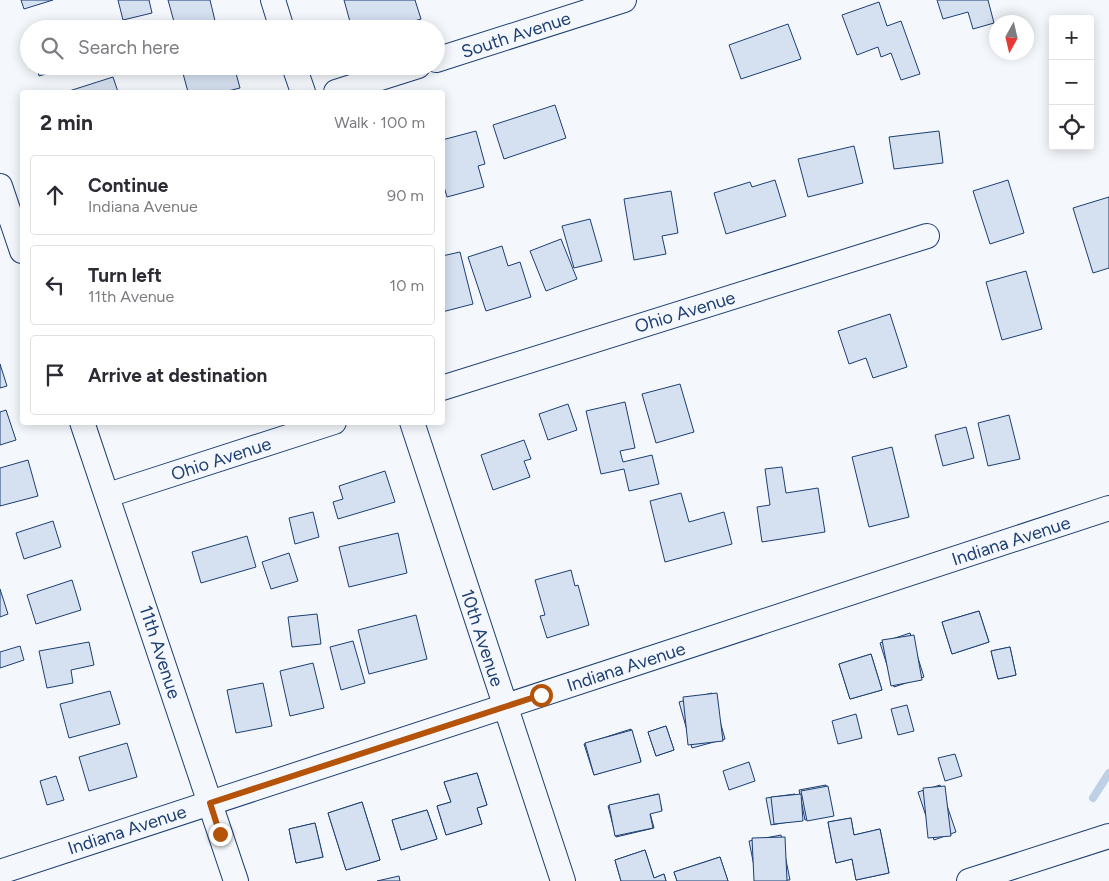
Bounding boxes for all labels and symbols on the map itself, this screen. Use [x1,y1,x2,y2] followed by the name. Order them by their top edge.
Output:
[459,7,574,63] street label: South Avenue
[989,15,1034,60] north arrow
[632,286,738,338] street label: Ohio Avenue
[168,432,274,486] street label: Ohio Avenue
[949,511,1073,571] street label: Indiana Avenue
[456,587,508,690] street label: 10th Avenue
[135,602,186,702] street label: 11th Avenue
[564,637,688,697] street label: Indiana Avenue
[530,684,553,707] route start
[65,800,189,860] street label: Indiana Avenue
[209,823,232,846] route end

